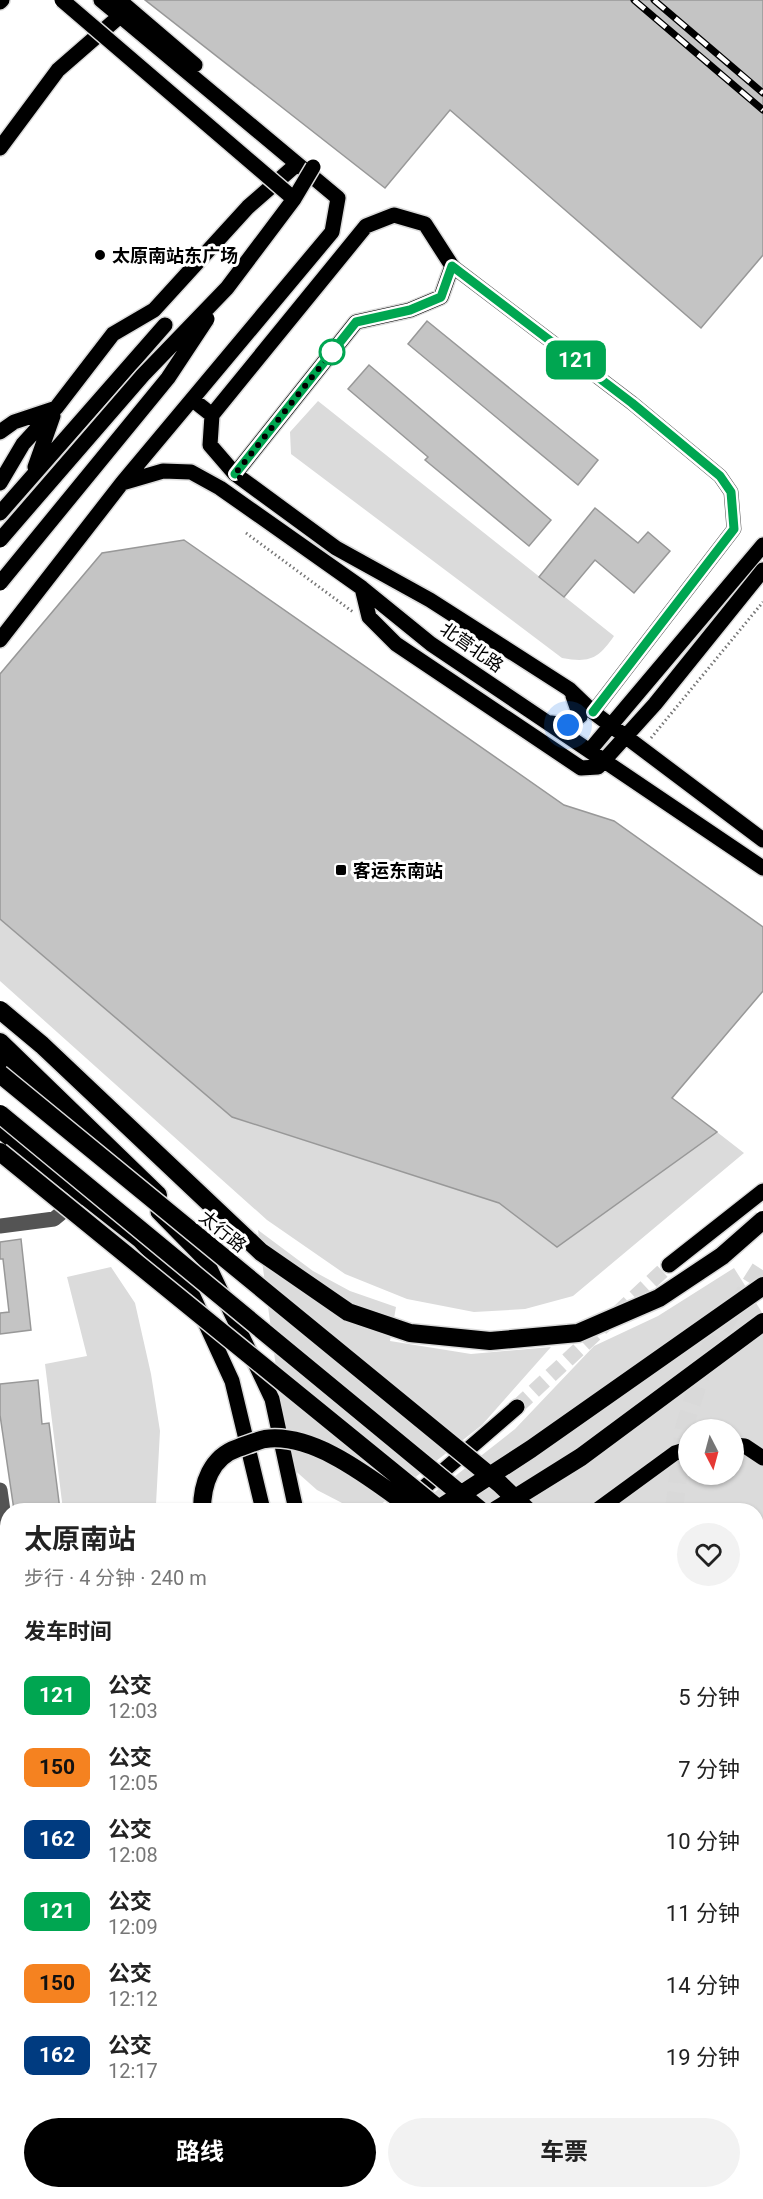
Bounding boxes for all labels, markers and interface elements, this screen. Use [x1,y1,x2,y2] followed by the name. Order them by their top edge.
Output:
[112,245,238,266] place label: 太原南站东广场
[93,248,107,262] marker: 太原南站东广场
[319,339,345,365] unlabelled marker
[542,340,610,380] line badge: 121
[558,348,594,372] text: 121
[436,618,508,676] street label: 北营北路
[553,710,583,740] your location
[353,860,443,881] place label: 客运东南站
[334,863,348,877] marker: 客运东南站
[195,1206,251,1256] street label: 太行路
[678,1419,744,1485] north arrow
[678,1419,744,1485] map controls
[24,1523,136,1556] text: 太原南站
[677,1523,740,1586] button: heart
[24,1566,207,1590] text: 步行 · 4 分钟 · 240 m
[24,1619,112,1644] text: 发车时间
[108,1673,152,1698] text: 公交
[39,1683,75,1707] text: 121
[678,1685,740,1710] text: 5 分钟
[108,1699,158,1723] text: 12:03
[108,1745,152,1770] text: 公交
[39,1755,75,1779] text: 150
[678,1757,740,1782] text: 7 分钟
[108,1771,158,1795] text: 12:05
[108,1817,152,1842] text: 公交
[39,1827,75,1851] text: 162
[666,1829,740,1854] text: 10 分钟
[108,1843,158,1867] text: 12:08
[108,1889,152,1914] text: 公交
[39,1899,75,1923] text: 121
[666,1901,740,1926] text: 11 分钟
[108,1915,158,1939] text: 12:09
[108,1961,152,1986] text: 公交
[39,1971,75,1995] text: 150
[666,1973,740,1998] text: 14 分钟
[108,1987,158,2011] text: 12:12
[108,2033,152,2058] text: 公交
[39,2043,75,2067] text: 162
[666,2045,740,2070] text: 19 分钟
[108,2059,158,2083] text: 12:17
[24,2118,376,2187] button: 路线
[388,2118,740,2187] button: 车票

